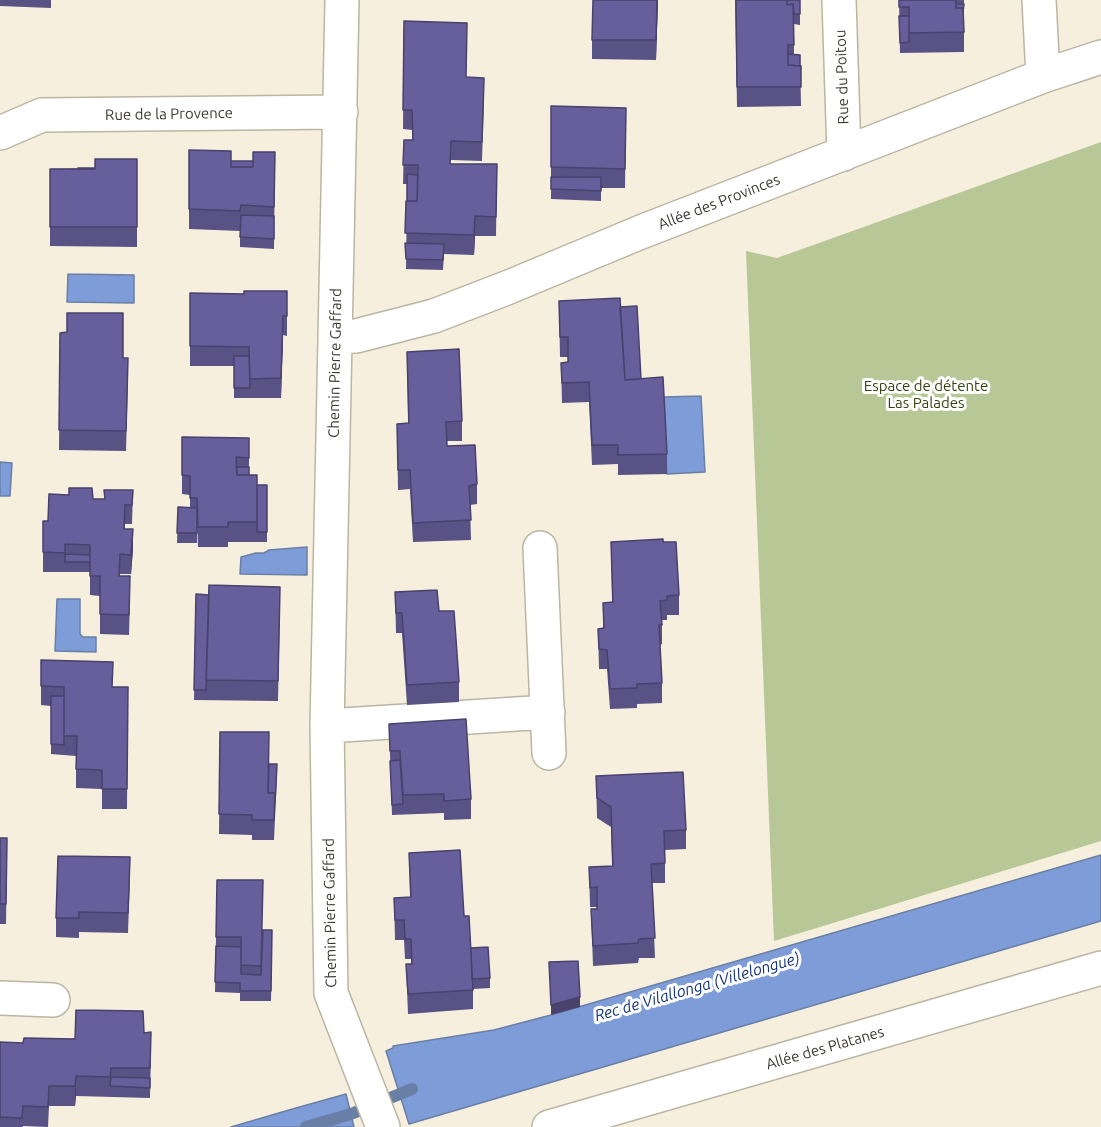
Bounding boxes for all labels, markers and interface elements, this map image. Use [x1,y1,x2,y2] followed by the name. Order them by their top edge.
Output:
[831,29,853,125] street label: Rue du Poitou
[105,104,233,124] street label: Rue de la Provence
[655,170,783,234] street label: Allée des Provinces
[325,288,345,438] street label: Chemin Pierre Gaffard
[864,377,988,412] park label: Espace de détente Las Palades
[320,838,340,988] street label: Chemin Pierre Gaffard
[592,949,802,1025] water label: Rec de Vilallonga (Villelongue)
[764,1023,886,1073] street label: Allée des Platanes

